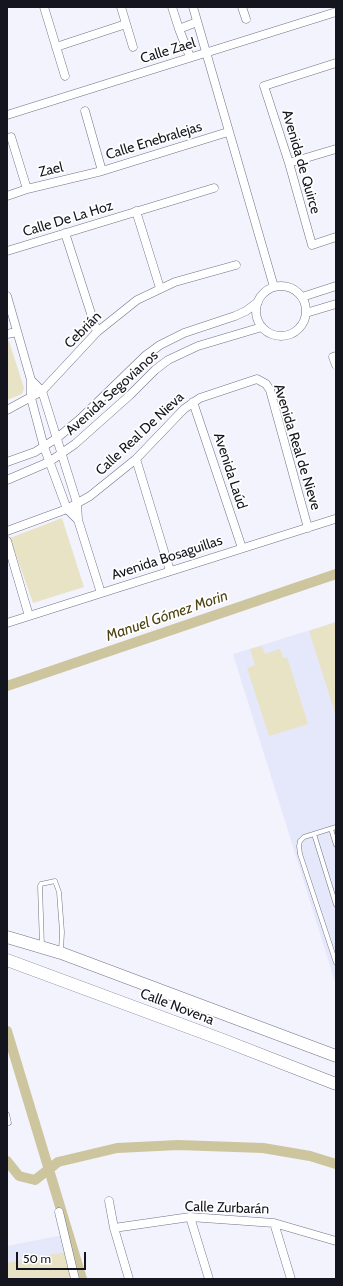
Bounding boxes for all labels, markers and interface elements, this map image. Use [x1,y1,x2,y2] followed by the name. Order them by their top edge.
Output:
[138,35,198,67] street label: Calle Zael
[278,108,324,216] street label: Avenida de Quirce
[104,118,204,164] street label: Calle Enebralejas
[37,159,65,181] street label: Zael
[21,197,115,241] street label: Calle De La Hoz
[61,308,105,352] street label: Cebrián
[62,347,162,439] street label: Avenida Segovianos
[270,382,324,512] street label: Avenida Real de Nieve
[92,389,188,479] street label: Calle Real De Nieva
[210,431,250,511] street label: Avenida Laúd
[109,532,225,584] street label: Avenida Bosaguillas
[104,587,230,645] water label: Manuel Gómez Morin
[138,985,216,1029] street label: Calle Novena
[184,1198,270,1218] street label: Calle Zurbarán
[18,1244,88,1270] scale bar
[23,1251,51,1266] text: 50 m

